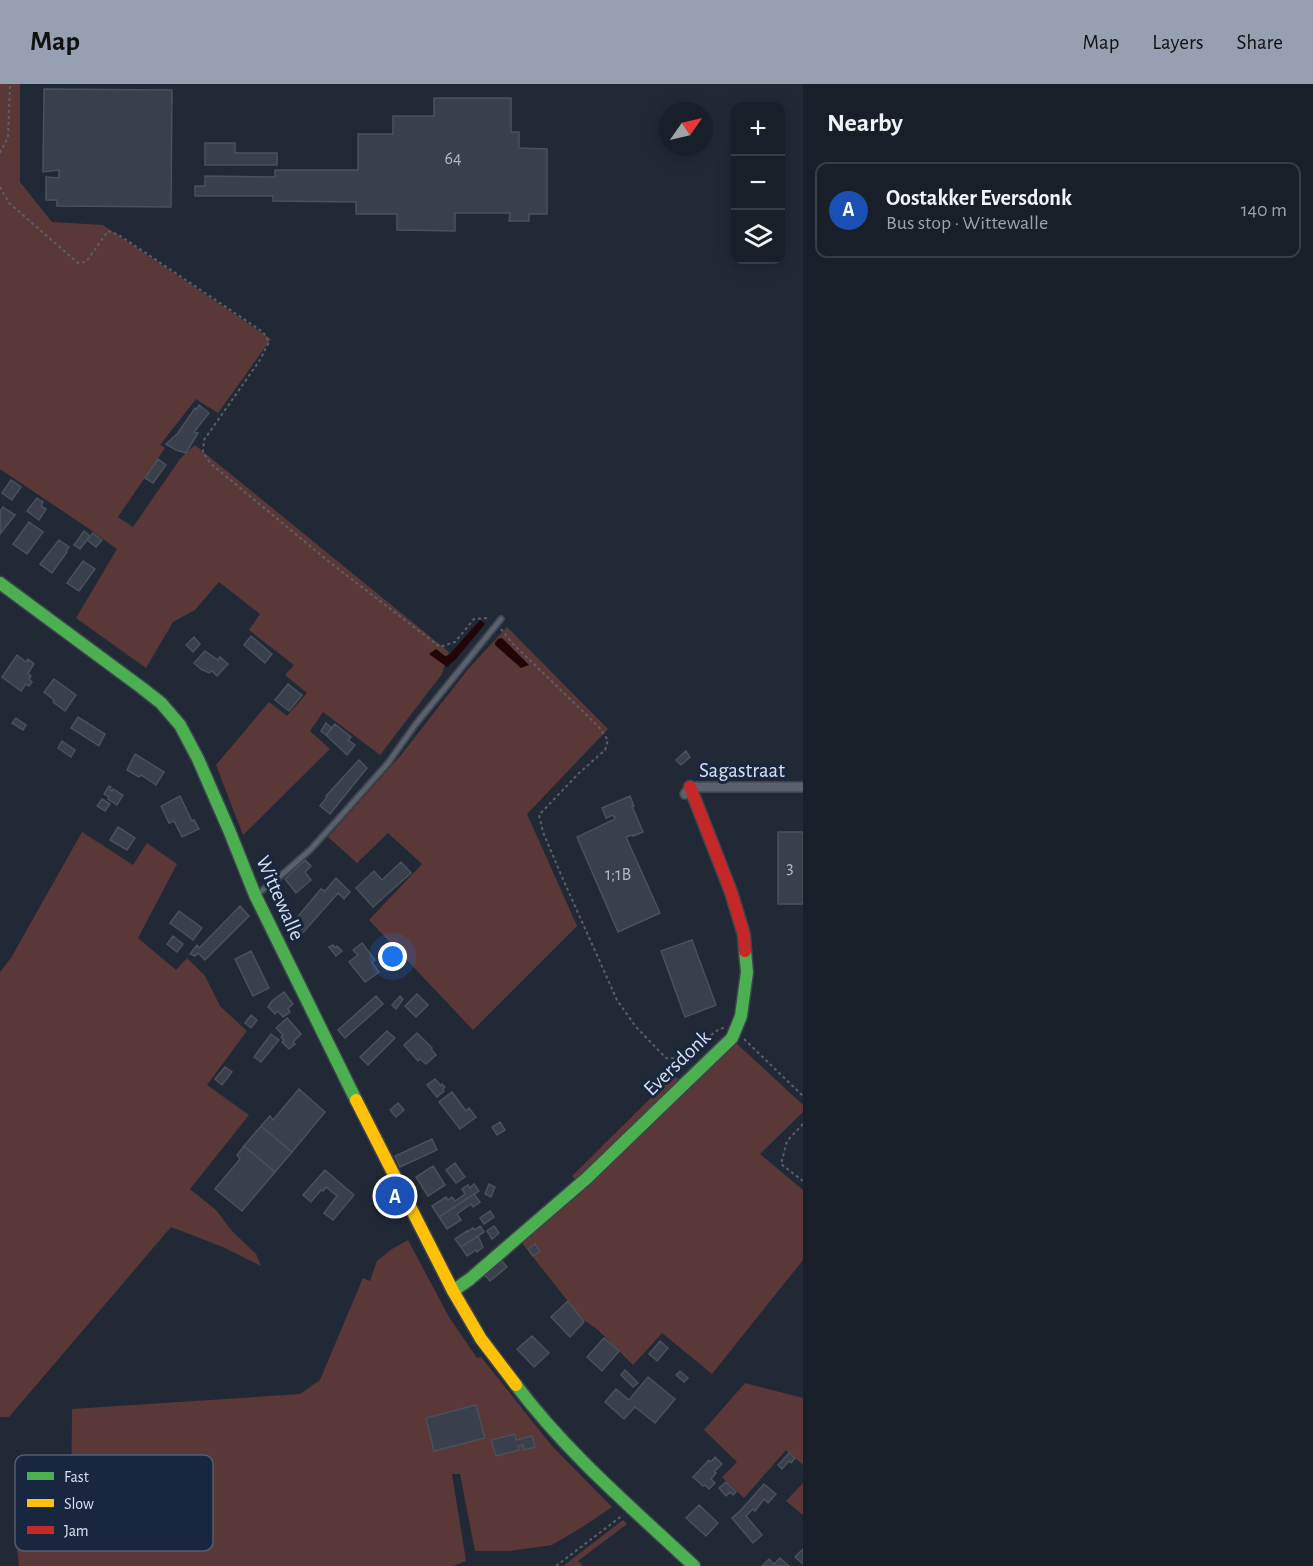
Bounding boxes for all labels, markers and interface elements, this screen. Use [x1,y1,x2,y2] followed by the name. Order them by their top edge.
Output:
[30,28,80,56] text: Map
[1083,32,1119,53] text: Map
[1152,32,1203,53] text: Layers
[1236,32,1283,53] text: Share
[659,102,713,156] north arrow
[731,102,785,264] map controls
[731,102,785,156] button: +
[827,110,903,136] text: Nearby
[444,150,462,168] house number: 64
[731,156,785,210] button: −
[886,187,1072,209] text: Oostakker Eversdonk
[843,200,855,220] text: A
[1241,200,1287,220] text: 140 m
[731,210,785,264] button: layers
[886,213,1048,233] text: Bus stop · Wittewalle
[699,760,785,781] street label: Sagastraat
[252,853,308,943] street label: Wittewalle
[786,859,794,877] house number: 3
[605,866,631,884] house number: 1;1B
[378,942,407,971] your location
[640,1026,715,1100] street label: Eversdonk
[376,1174,414,1218] pin: A
[15,1455,213,1551] legend
[64,1469,89,1485] text: Fast
[64,1496,94,1512] text: Slow
[64,1523,89,1539] text: Jam

